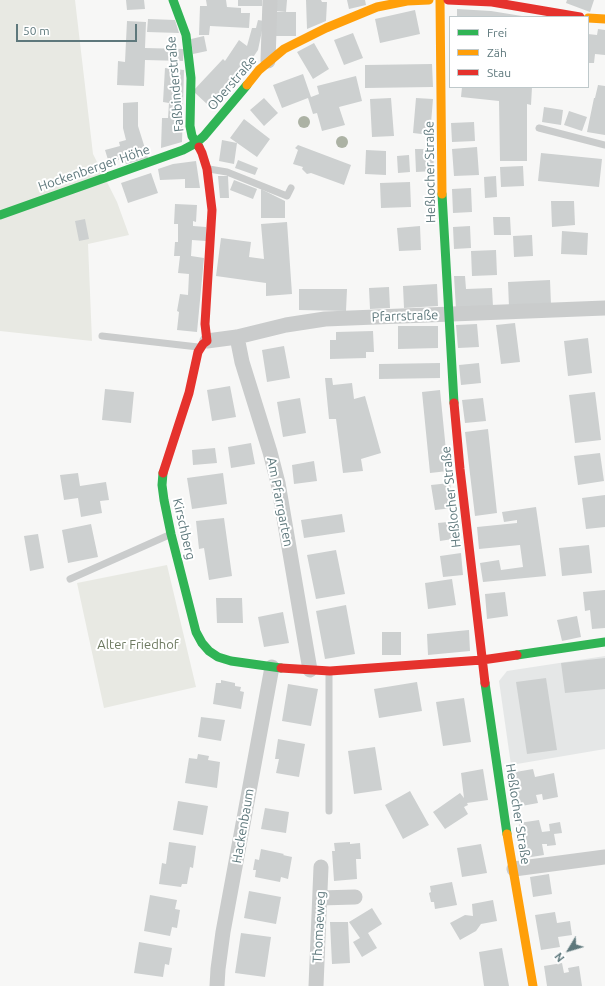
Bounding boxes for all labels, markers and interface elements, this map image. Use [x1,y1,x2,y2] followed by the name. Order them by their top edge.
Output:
[18,16,139,42] scale bar
[449,16,589,88] legend
[23,24,50,37] text: 50 m
[487,26,507,39] text: Frei
[163,35,187,133] street label: Faßbinderstraße
[487,46,507,59] text: Zäh
[204,53,260,113] street label: Oberstraße
[487,66,511,79] text: Stau
[421,121,439,223] street label: Heßlocher Straße
[36,142,152,194] street label: Hockenberger Höhe
[371,307,439,325] street label: Pfarrstraße
[438,445,464,549] street label: Heßlocher Straße
[264,456,296,548] street label: Am Pfarrgarten
[169,497,199,561] street label: Kirschberg
[97,637,179,653] park label: Alter Friedhof
[502,762,534,866] street label: Heßlocher Straße
[229,787,257,865] street label: Hackenbaum
[309,891,329,963] street label: Thomaeweg
[549,930,589,970] north arrow
[552,950,567,964] text: N

